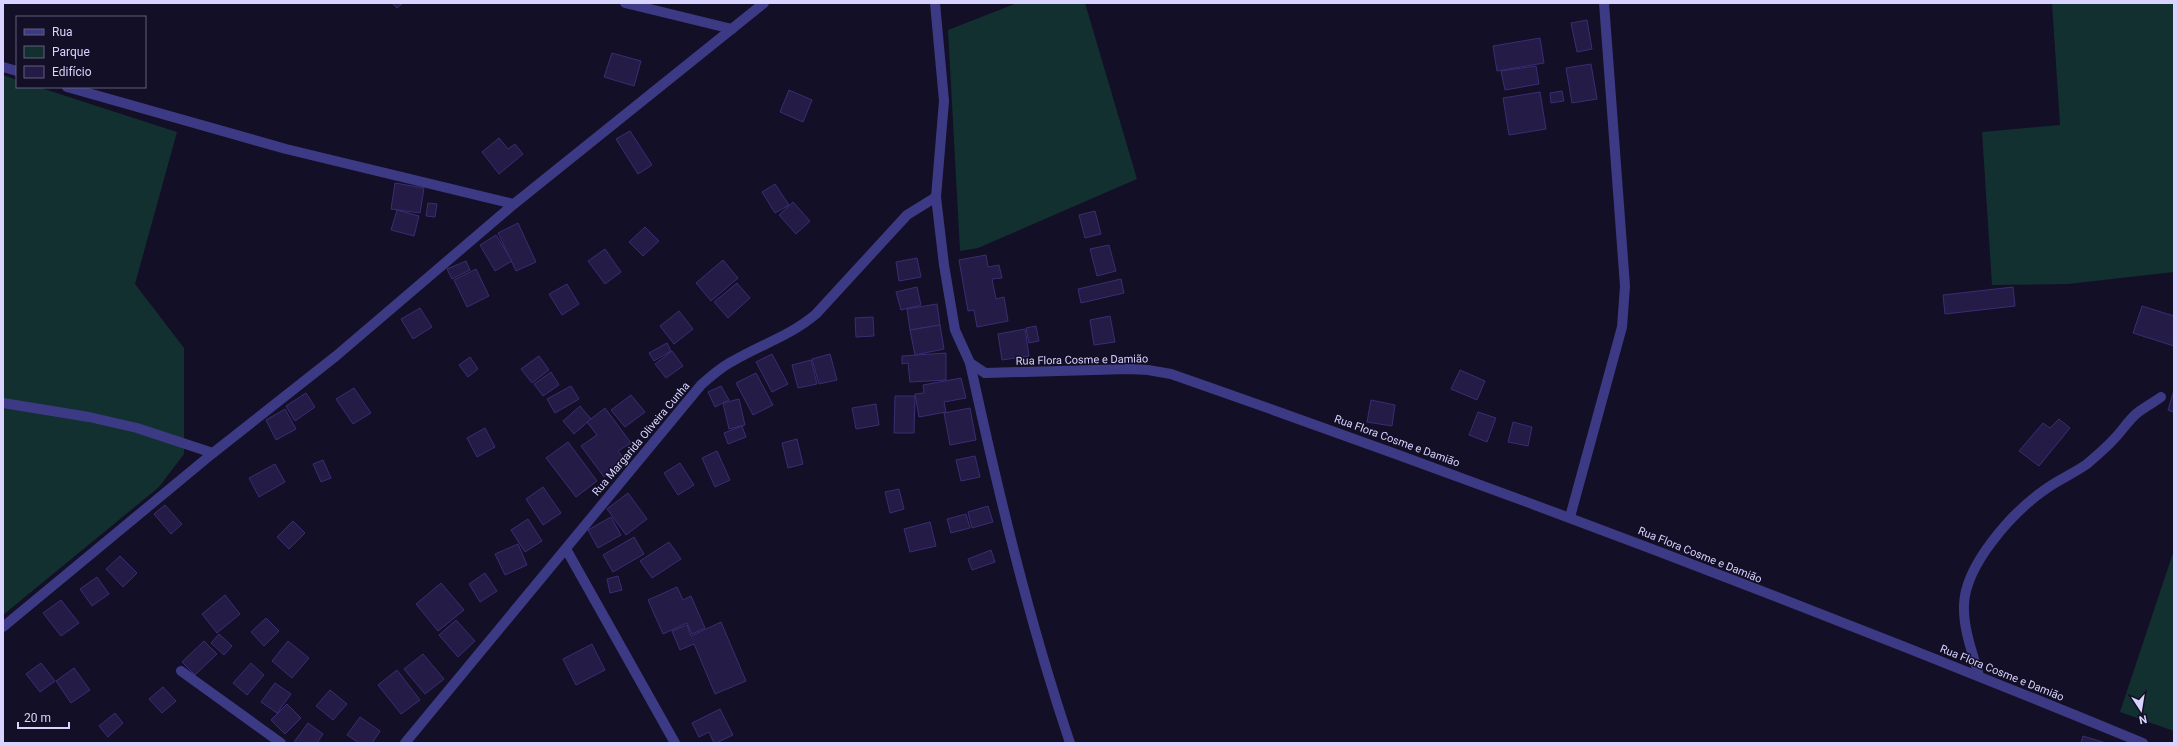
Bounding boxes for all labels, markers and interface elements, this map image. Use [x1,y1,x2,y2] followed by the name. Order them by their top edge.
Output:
[16,16,146,88] legend
[52,25,73,39] text: Rua
[52,45,90,59] text: Parque
[52,65,92,79] text: Edifício
[1016,352,1148,368] street label: Rua Flora Cosme e Damião
[590,379,692,499] street label: Rua Margarida Oliveira Cunha
[1333,412,1461,470] street label: Rua Flora Cosme e Damião
[1636,524,1764,586] street label: Rua Flora Cosme e Damião
[1938,642,2066,704] street label: Rua Flora Cosme e Damião
[2121,690,2161,730] north arrow
[18,704,69,730] scale bar
[24,711,51,725] text: 20 m
[2138,712,2148,727] text: N

